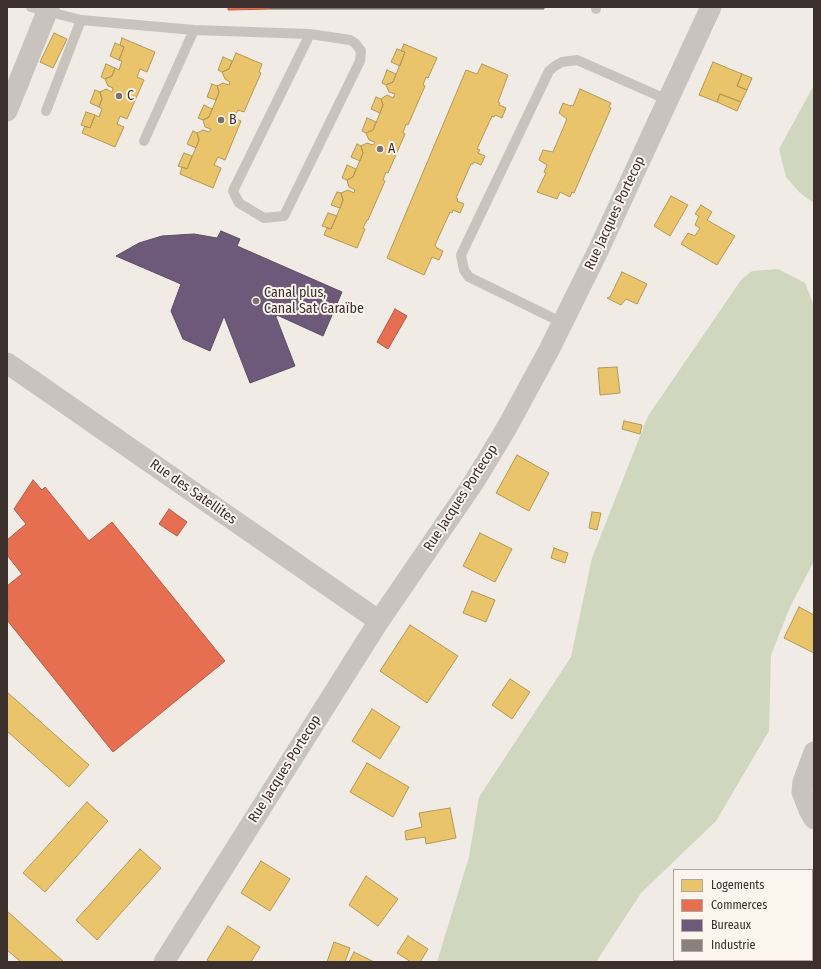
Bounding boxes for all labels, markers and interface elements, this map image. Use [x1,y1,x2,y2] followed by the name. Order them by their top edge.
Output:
[127,88,134,104] place label: C
[114,91,124,101] marker: C
[229,112,237,128] place label: B
[216,115,226,125] marker: B
[388,141,395,157] place label: A
[375,144,385,154] marker: A
[581,153,649,273] street label: Rue Jacques Portecop
[264,285,364,318] place label: Canal plus, Canal Sat Caraïbe
[251,296,261,306] marker: Canal plus, Canal Sat Caraïbe
[420,442,502,554] street label: Rue Jacques Portecop
[146,456,240,528] street label: Rue des Satellites
[245,712,325,826] street label: Rue Jacques Portecop
[673,869,813,961] legend
[711,878,764,892] text: Logements
[711,898,767,912] text: Commerces
[711,918,751,932] text: Bureaux
[711,938,755,952] text: Industrie

